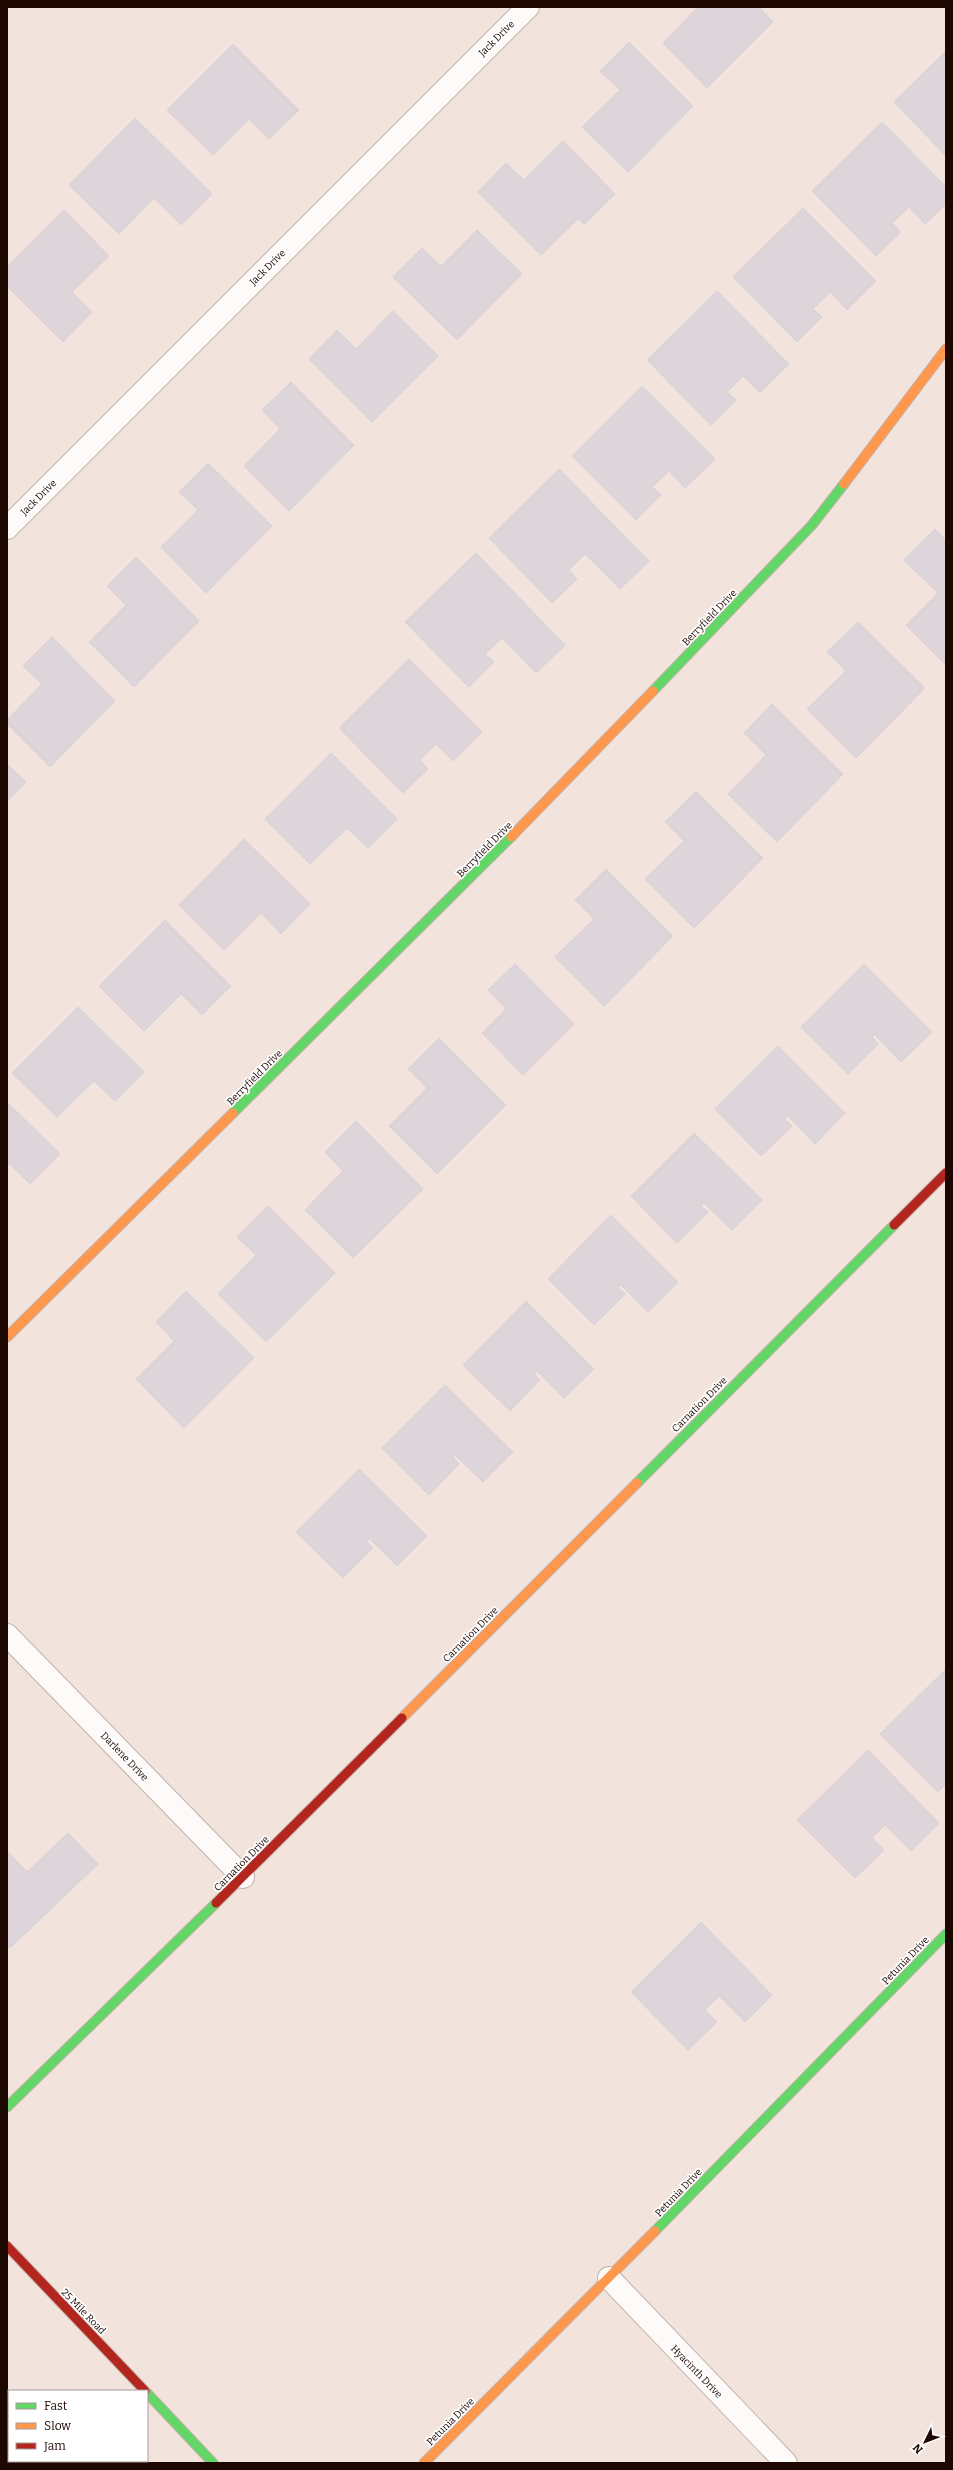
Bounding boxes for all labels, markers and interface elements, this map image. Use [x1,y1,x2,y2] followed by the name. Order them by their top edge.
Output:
[476,18,517,60] street label: Jack Drive
[247,247,288,289] street label: Jack Drive
[18,477,59,519] street label: Jack Drive
[680,587,740,648] street label: Berryfield Drive
[455,820,515,880] street label: Berryfield Drive
[225,1048,285,1108] street label: Berryfield Drive
[670,1375,730,1435] street label: Carnation Drive
[441,1605,501,1665] street label: Carnation Drive
[98,1730,151,1784] street label: Darlene Drive
[212,1834,272,1894] street label: Carnation Drive
[880,1934,932,1987] street label: Petunia Drive
[653,2166,705,2219] street label: Petunia Drive
[59,2286,108,2337] street label: 25 Mile Road
[668,2343,725,2401] street label: Hyacinth Drive
[8,2390,148,2462] legend
[424,2395,477,2448] street label: Petunia Drive
[44,2399,68,2413] text: Fast
[44,2419,71,2433] text: Slow
[905,2422,945,2462] north arrow
[43,2439,66,2453] text: Jam
[910,2441,926,2456] text: N

